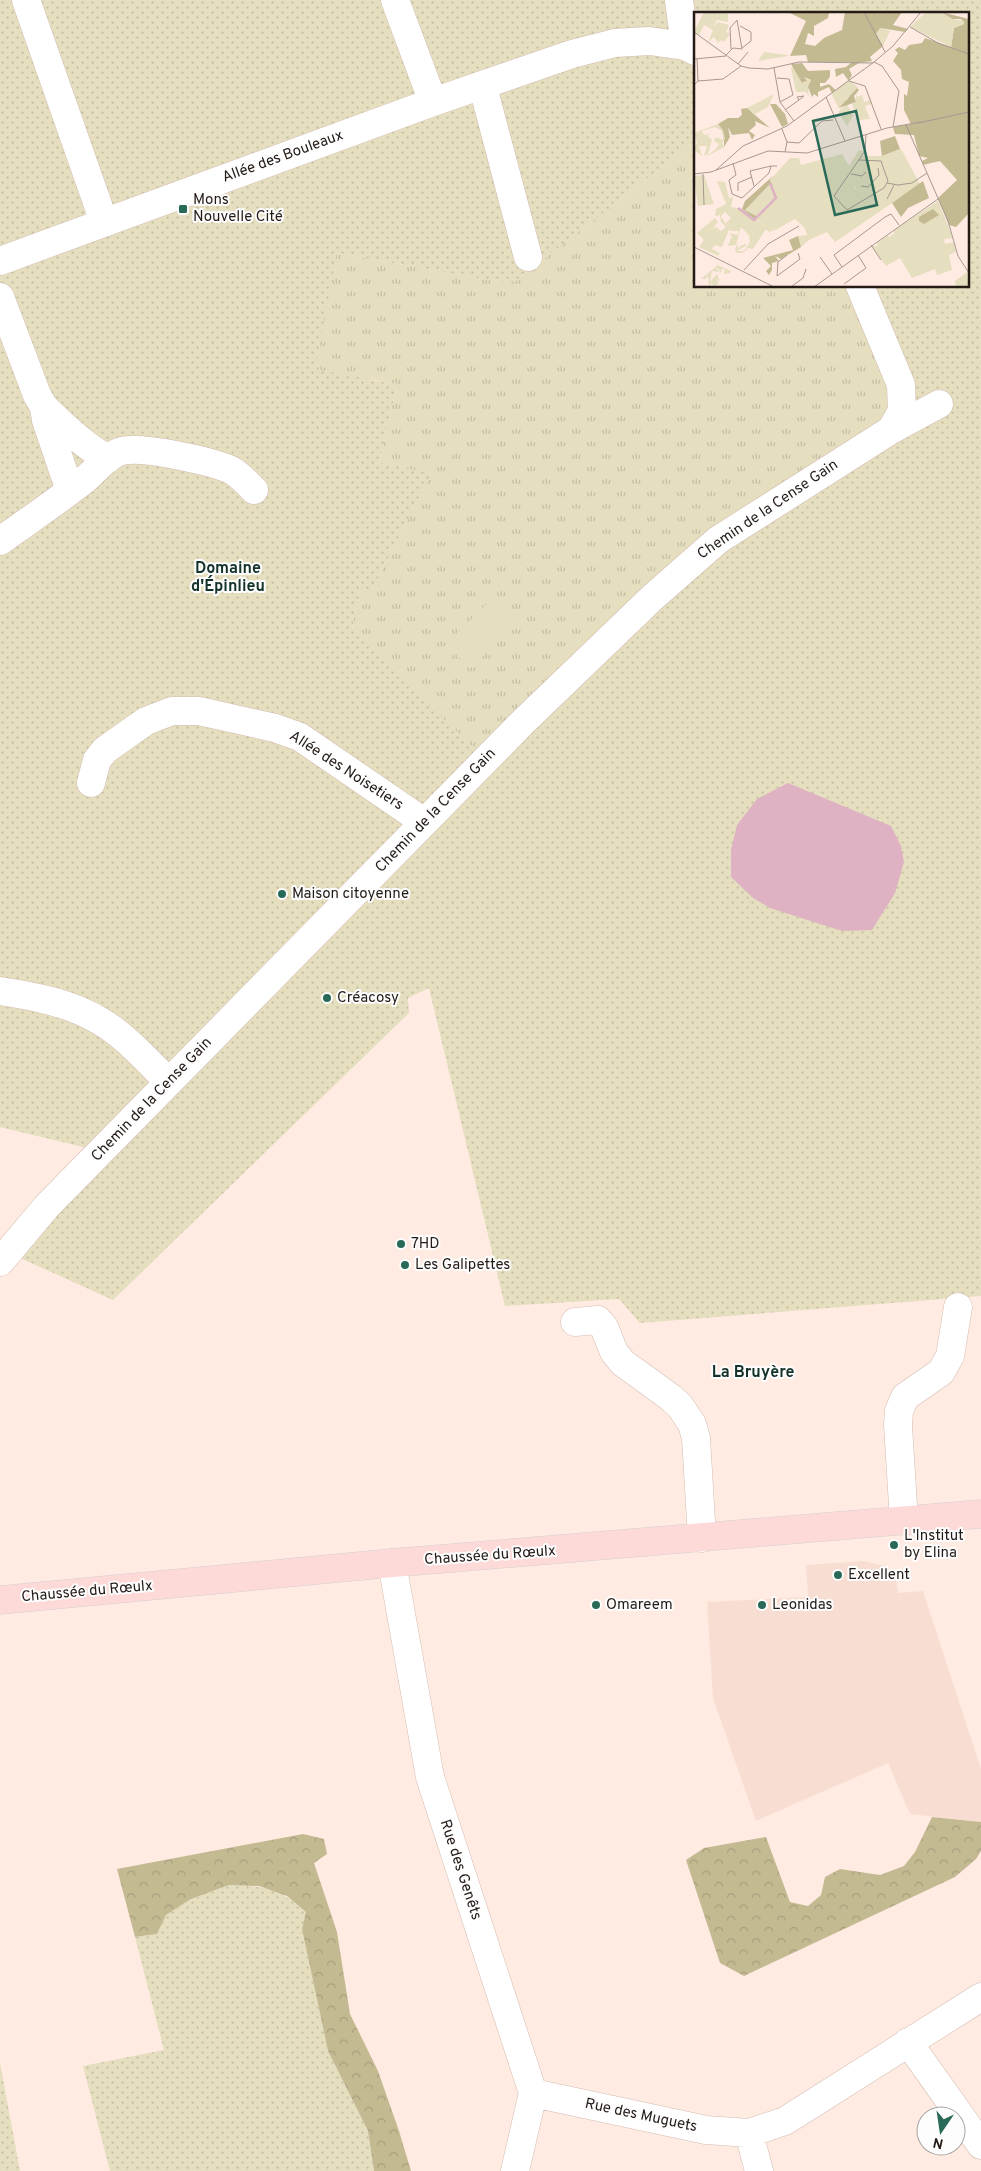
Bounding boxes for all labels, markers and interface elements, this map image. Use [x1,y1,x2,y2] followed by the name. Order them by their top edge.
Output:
[694,12,968,288] inset map
[220,126,346,188] street label: Allée des Bouleaux
[193,191,283,227] place label: Mons Nouvelle Cité
[177,203,189,215] marker: Mons Nouvelle Cité
[694,456,842,564] street label: Chemin de la Cense Gain
[191,559,265,597] district label: Domaine d'Épinlieu
[285,727,407,815] street label: Allée des Noisetiers
[372,745,500,877] street label: Chemin de la Cense Gain
[292,885,409,904] place label: Maison citoyenne
[276,888,288,900] marker: Maison citoyenne
[337,989,399,1008] place label: Créacosy
[321,992,333,1004] marker: Créacosy
[88,1034,216,1166] street label: Chemin de la Cense Gain
[411,1235,439,1254] place label: 7HD
[395,1238,407,1250] marker: 7HD
[415,1256,510,1275] place label: Les Galipettes
[399,1259,411,1271] marker: Les Galipettes
[712,1363,794,1383] district label: La Bruyère
[904,1527,964,1563] place label: L'Institut by Elina
[888,1539,900,1551] marker: L'Institut by Elina
[424,1542,557,1570] street label: Chaussée du Rœulx
[848,1566,910,1585] place label: Excellent
[832,1569,844,1581] marker: Excellent
[21,1577,154,1607] street label: Chaussée du Rœulx
[606,1596,673,1615] place label: Omareem
[772,1596,833,1615] place label: Leonidas
[590,1599,602,1611] marker: Omareem
[756,1599,768,1611] marker: Leonidas
[435,1817,485,1923] street label: Rue des Genêts
[583,2095,699,2137] street label: Rue des Muguets
[916,2106,966,2156] north arrow
[932,2133,945,2152] text: N

